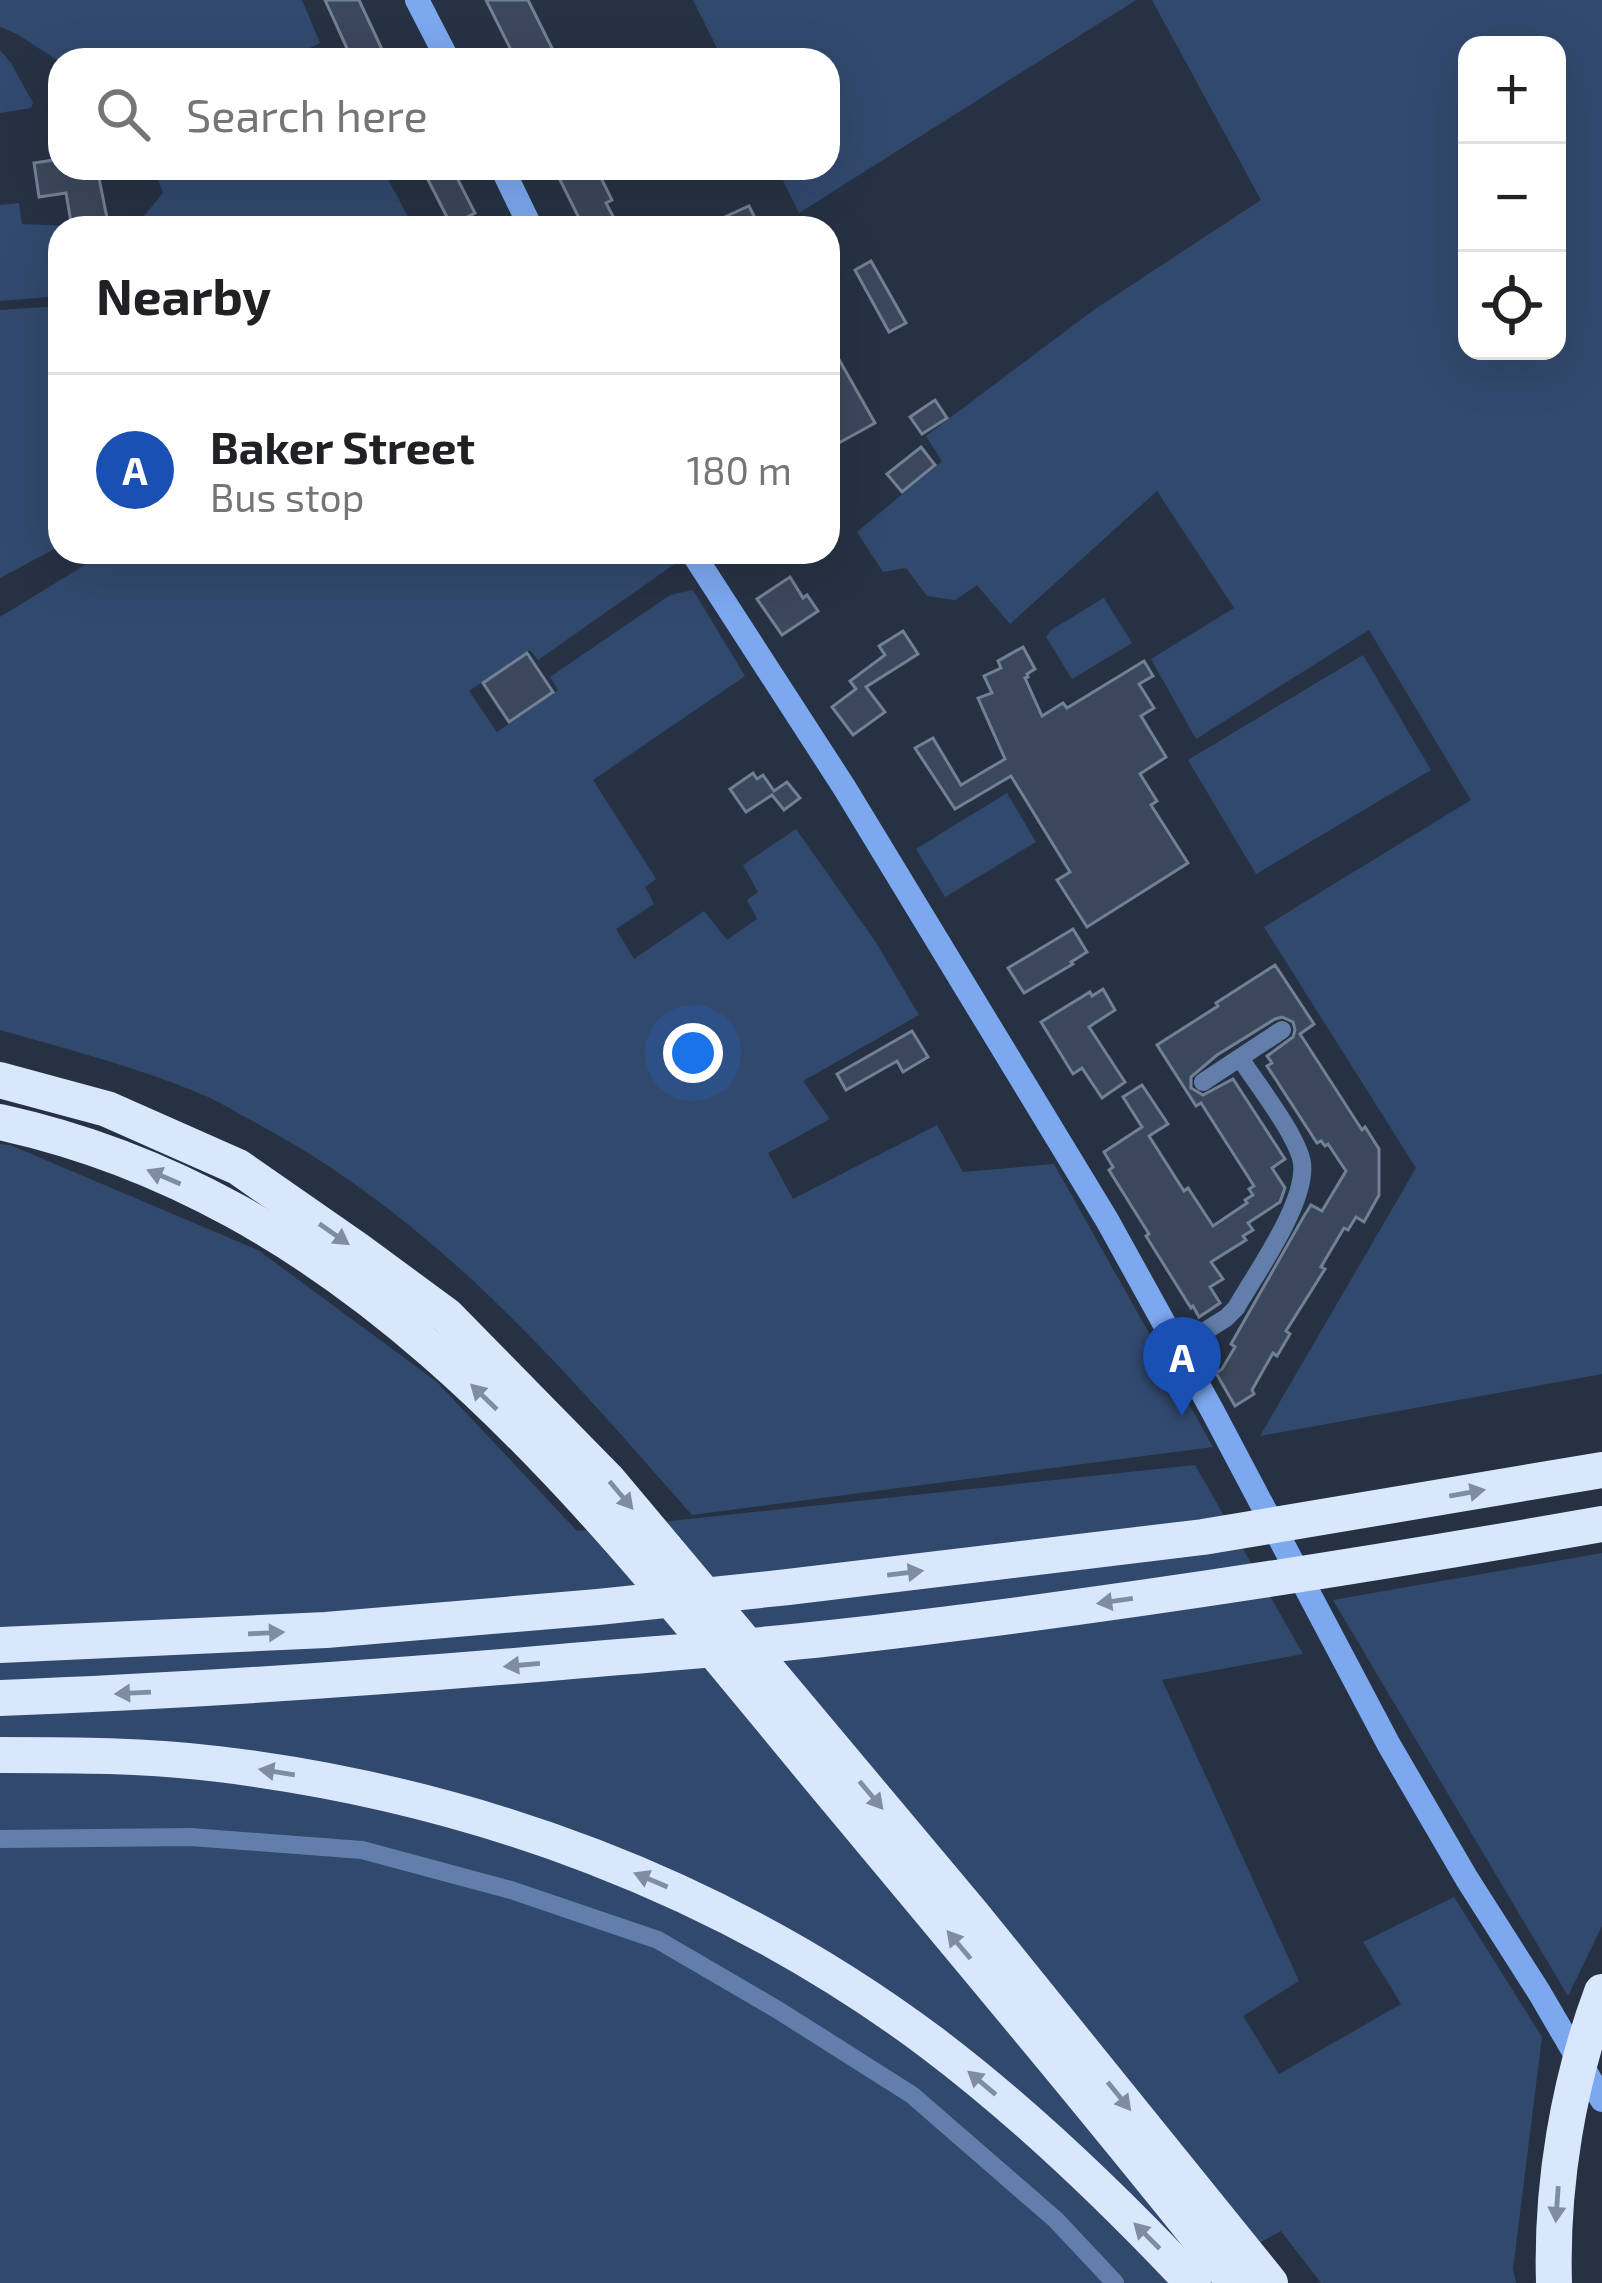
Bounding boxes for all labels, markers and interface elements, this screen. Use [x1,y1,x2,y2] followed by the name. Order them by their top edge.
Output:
[1458,36,1566,360] map controls
[1458,36,1566,144] button: +
[48,48,840,180] search box
[90,81,156,147] icon: search
[186,87,428,141] text: Search here
[1458,144,1566,252] button: −
[1458,252,1566,360] button: locate
[96,264,271,325] text: Nearby
[210,419,475,473] text: Baker Street
[122,446,148,493] text: A
[686,446,792,493] text: 180 m
[210,473,364,520] text: Bus stop
[663,1023,723,1083] your location
[146,1167,182,1186] one-way arrow
[318,1222,350,1245] one-way arrow
[1143,1317,1221,1416] pin: A
[469,1383,498,1411] one-way arrow
[608,1480,634,1510] one-way arrow
[1449,1484,1487,1502] one-way arrow
[887,1563,924,1582] one-way arrow
[1096,1591,1133,1610] one-way arrow
[248,1623,286,1642] one-way arrow
[503,1656,540,1675] one-way arrow
[113,1684,151,1703] one-way arrow
[258,1763,296,1781] one-way arrow
[858,1779,884,1810] one-way arrow
[633,1870,669,1889] one-way arrow
[946,1930,972,1961] one-way arrow
[967,2071,997,2097] one-way arrow
[1106,2080,1131,2111] one-way arrow
[1547,2186,1566,2224] one-way arrow
[1133,2222,1162,2250] one-way arrow

